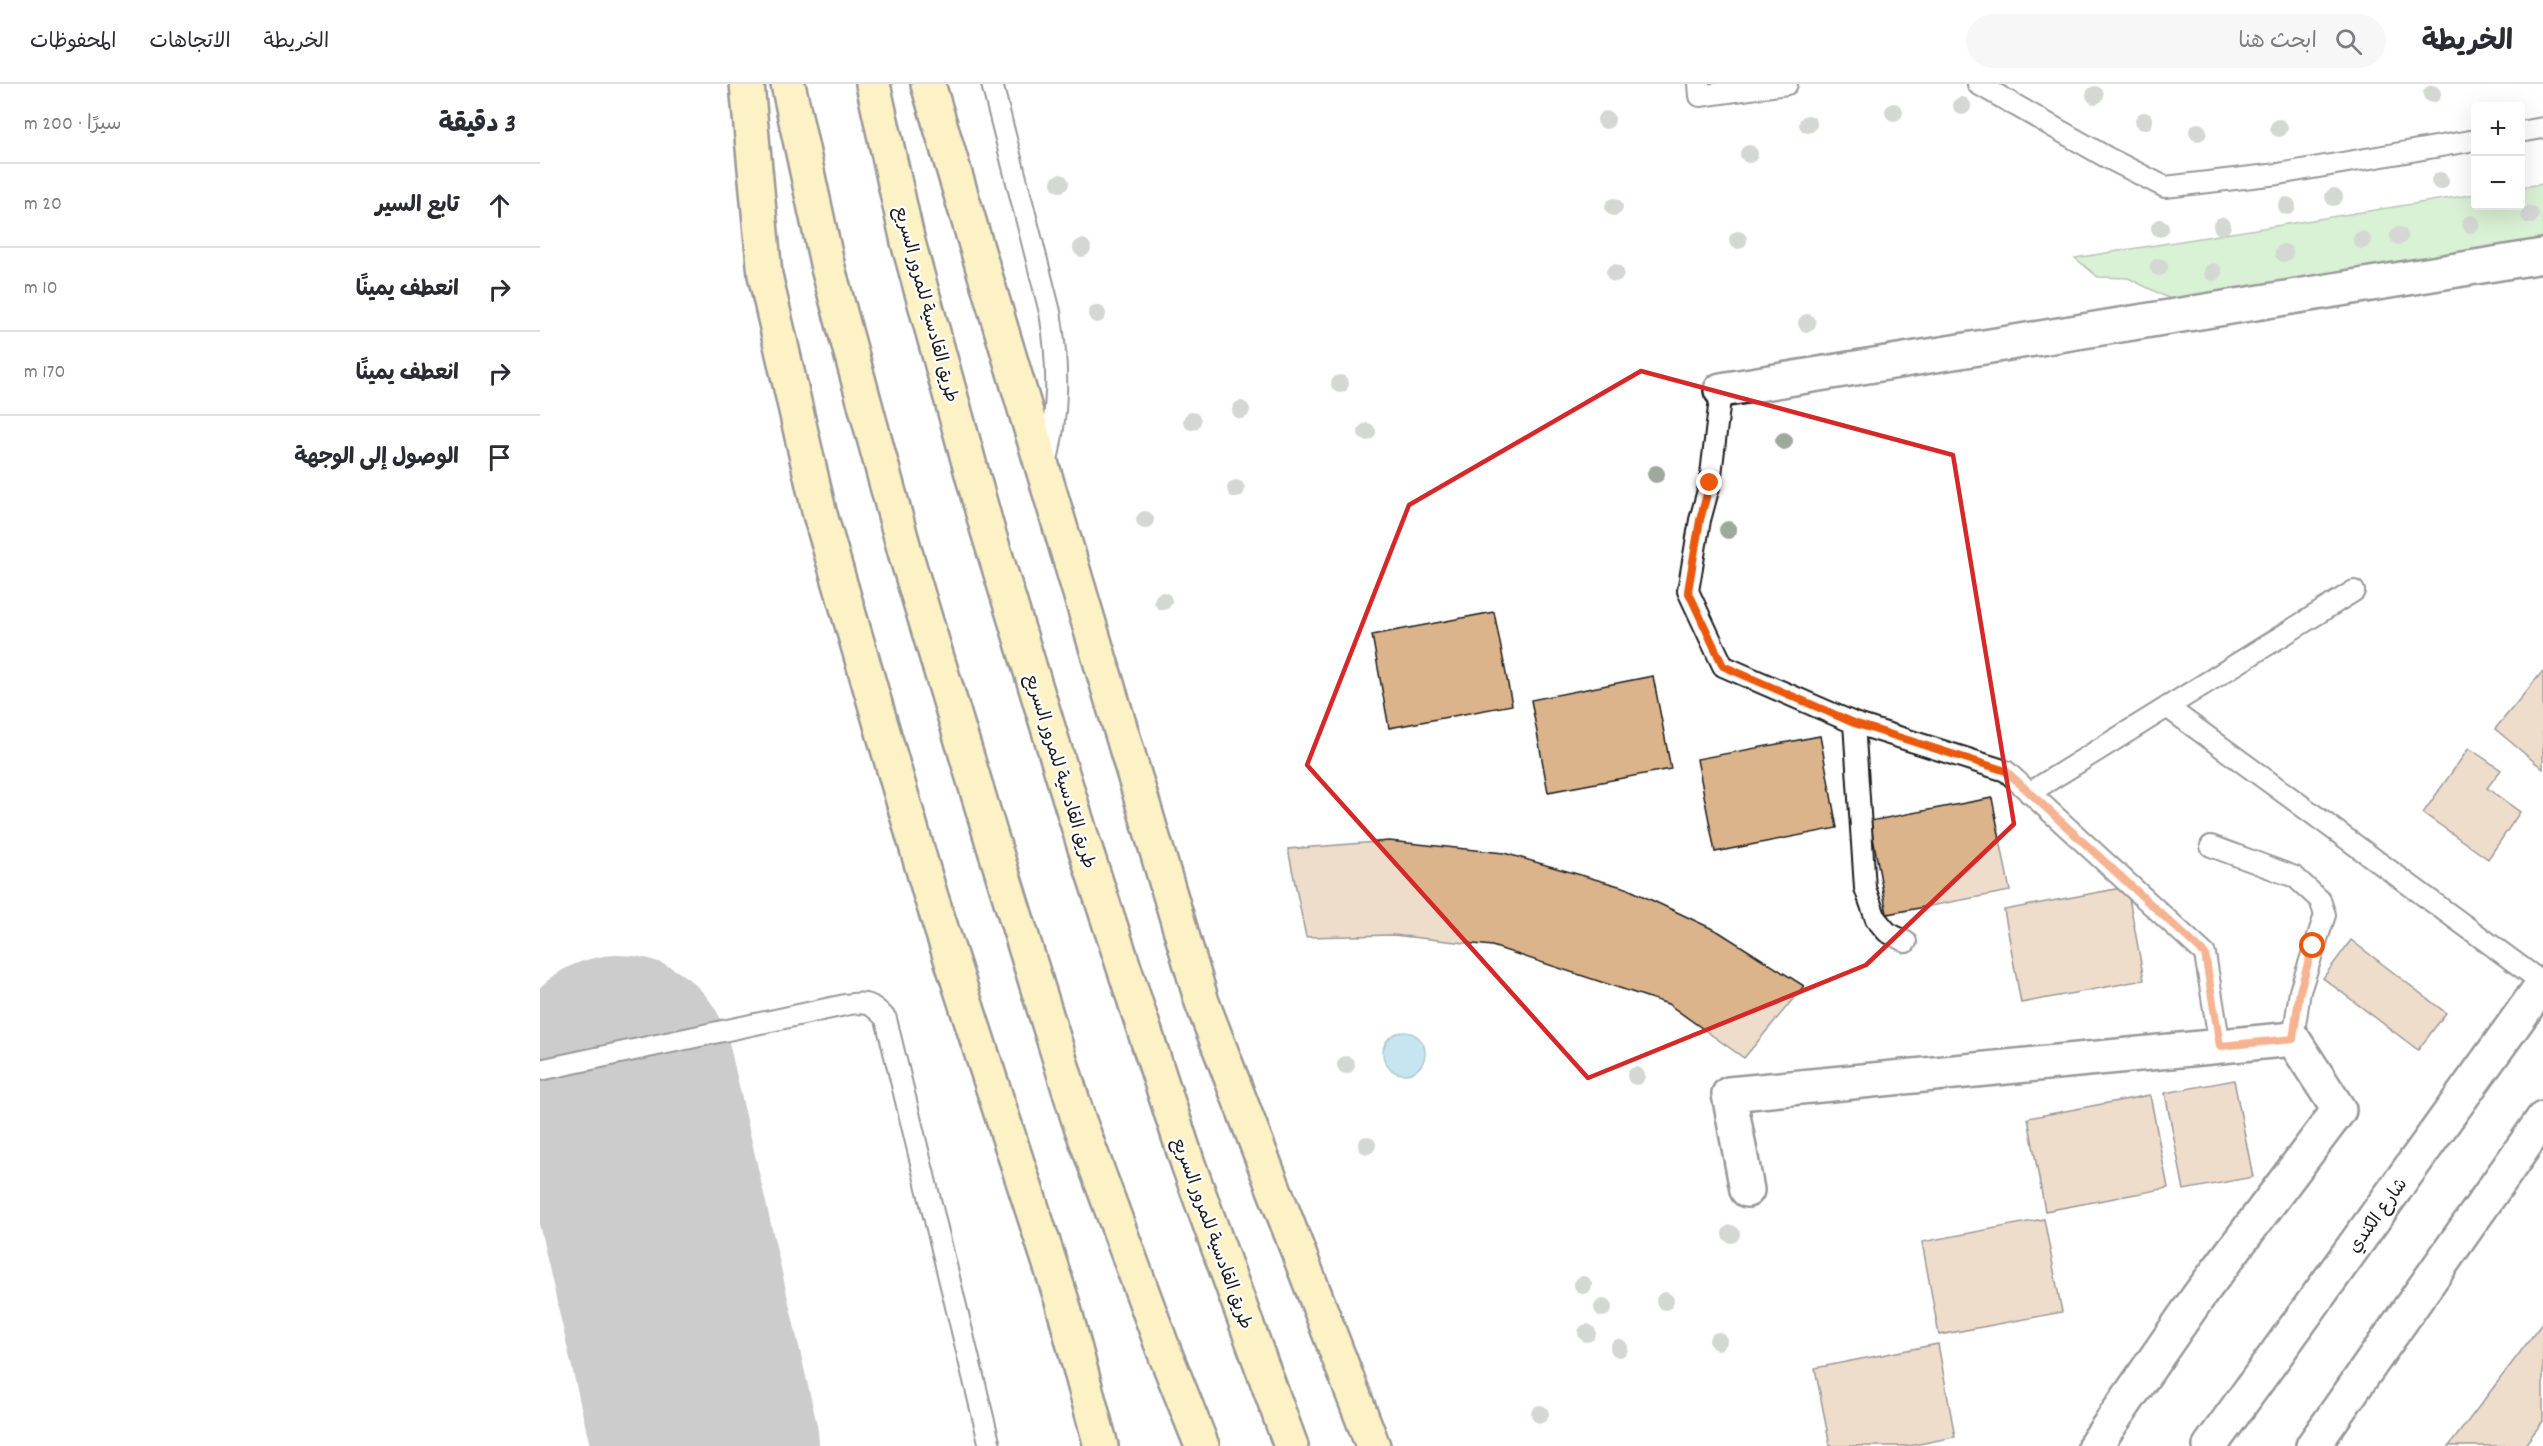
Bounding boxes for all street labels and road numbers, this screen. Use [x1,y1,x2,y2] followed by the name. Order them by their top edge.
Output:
[886,204,963,406] street label: طريق القادسية للمرور السريع
[1017,671,1100,872] street label: طريق القادسية للمرور السريع
[1164,1134,1257,1333] street label: طريق القادسية للمرور السريع
[2343,1174,2415,1259] street label: شارع الكندي

